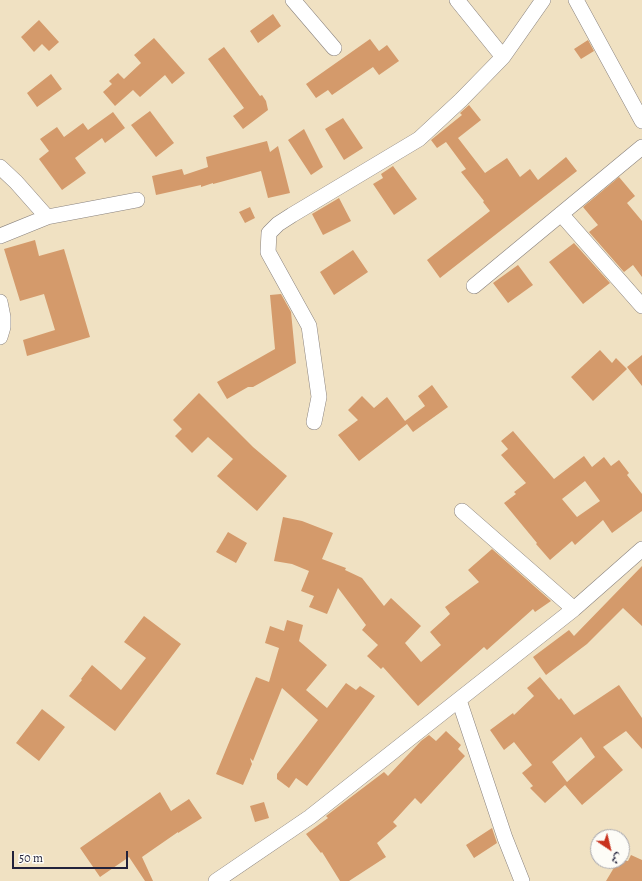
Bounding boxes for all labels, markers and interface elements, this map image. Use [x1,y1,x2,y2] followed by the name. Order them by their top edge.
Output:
[590,829,630,869] north arrow
[14,843,130,869] scale bar
[608,849,625,868] text: ش
[19,850,43,866] text: 50 m

